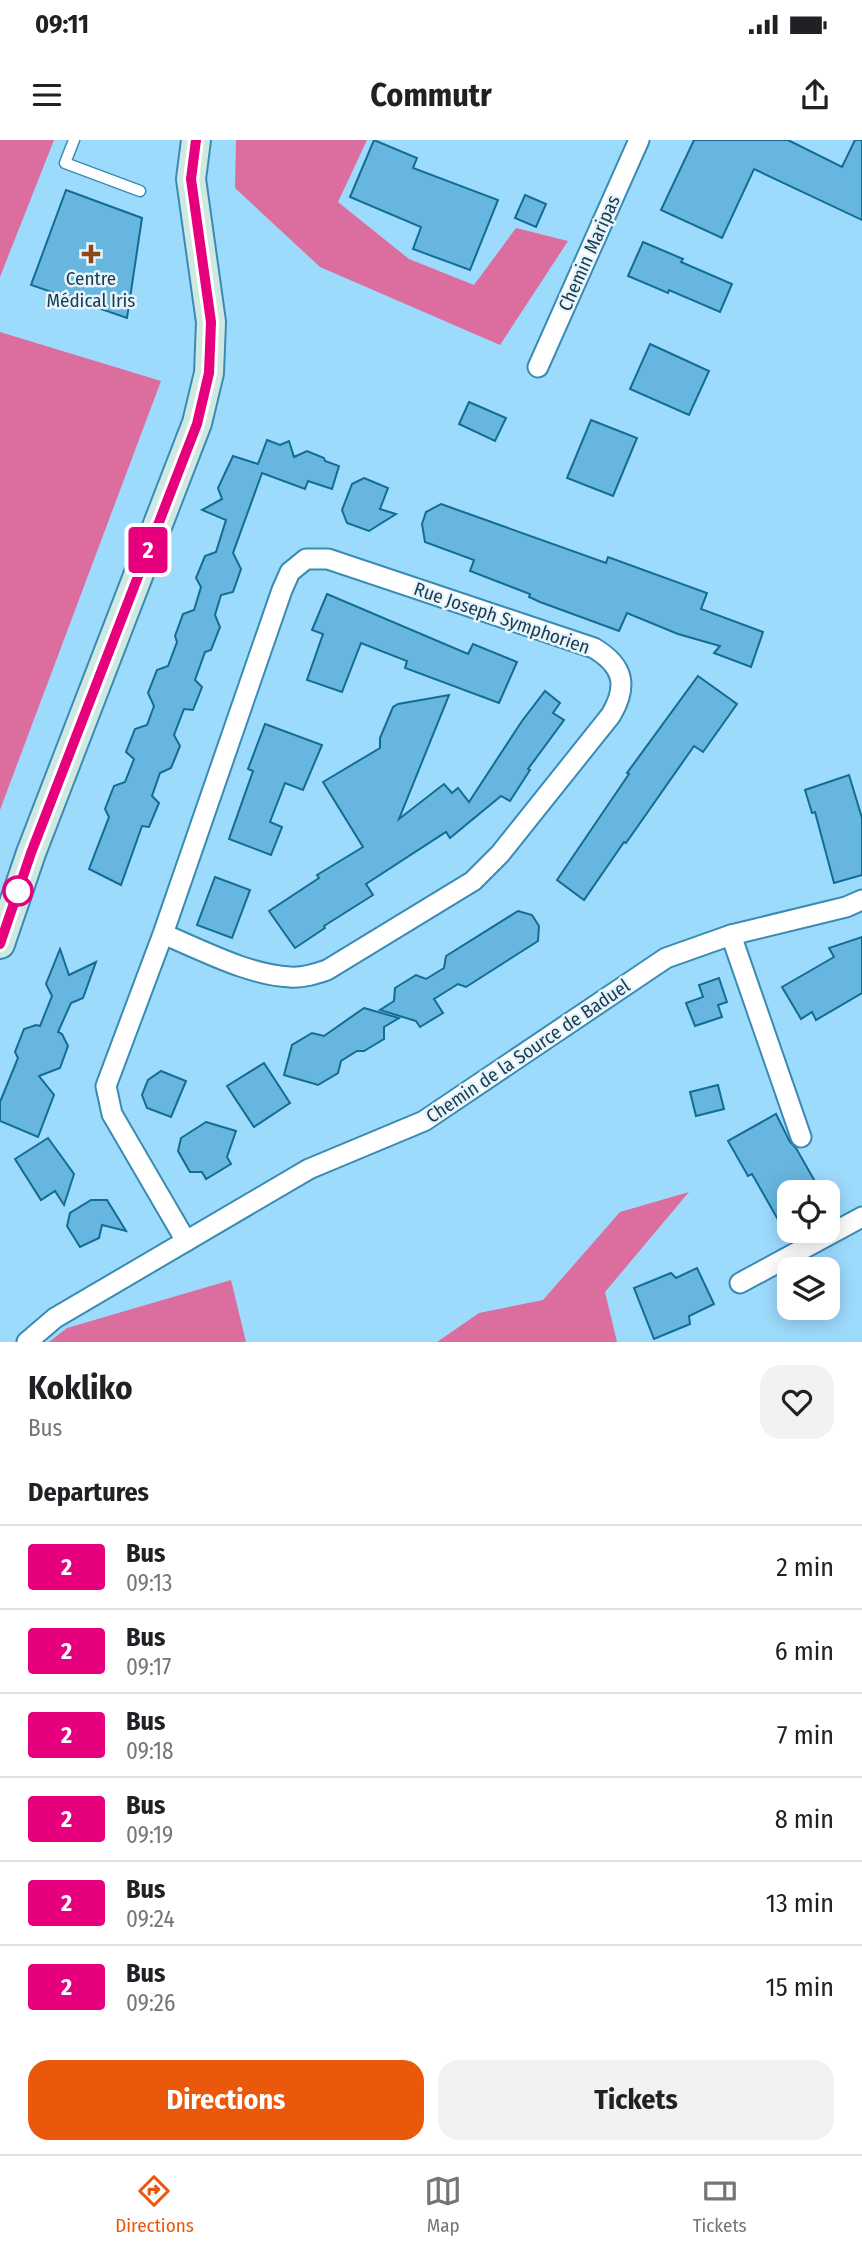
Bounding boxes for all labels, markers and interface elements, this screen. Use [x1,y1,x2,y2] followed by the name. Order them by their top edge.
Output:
[35,9,89,40] text: 09:11
[28,76,66,114] icon: menu
[370,76,492,114] text: Commutr
[796,76,834,114] icon: share
[553,192,625,314] street label: Chemin Maripas
[81,244,101,264] marker: Centre Médical Iris
[47,267,135,312] place label: Centre Médical Iris
[125,527,171,573] line badge: 2
[142,536,154,564] text: 2
[411,577,593,659] street label: Rue Joseph Symphorien
[3,876,33,906] unlabelled marker
[422,974,634,1128] street label: Chemin de la Source de Baduel
[777,1180,840,1320] map controls
[777,1180,840,1243] button: locate
[777,1257,840,1320] button: layers
[760,1365,834,1439] button: heart
[28,1368,133,1408] text: Kokliko
[28,1414,62,1442] text: Bus
[28,1477,149,1508] text: Departures
[126,1538,165,1569] text: Bus
[776,1552,834,1583] text: 2 min
[61,1553,72,1581] text: 2
[126,1569,172,1597] text: 09:13
[126,1622,165,1653] text: Bus
[775,1636,834,1667] text: 6 min
[61,1637,72,1665] text: 2
[126,1653,171,1681] text: 09:17
[126,1706,165,1737] text: Bus
[777,1720,834,1751] text: 7 min
[61,1721,72,1749] text: 2
[126,1737,173,1765] text: 09:18
[126,1790,165,1821] text: Bus
[775,1804,834,1835] text: 8 min
[61,1805,72,1833] text: 2
[126,1821,173,1849] text: 09:19
[126,1874,165,1905] text: Bus
[766,1888,834,1919] text: 13 min
[61,1889,72,1917] text: 2
[126,1905,175,1933] text: 09:24
[126,1958,165,1989] text: Bus
[766,1972,834,2003] text: 15 min
[61,1973,72,2001] text: 2
[126,1989,175,2017] text: 09:26
[28,2060,424,2140] button: Directions
[438,2060,834,2140] button: Tickets
[115,2172,194,2237] tab: Directions
[424,2172,462,2237] tab: Map
[693,2172,747,2237] tab: Tickets

